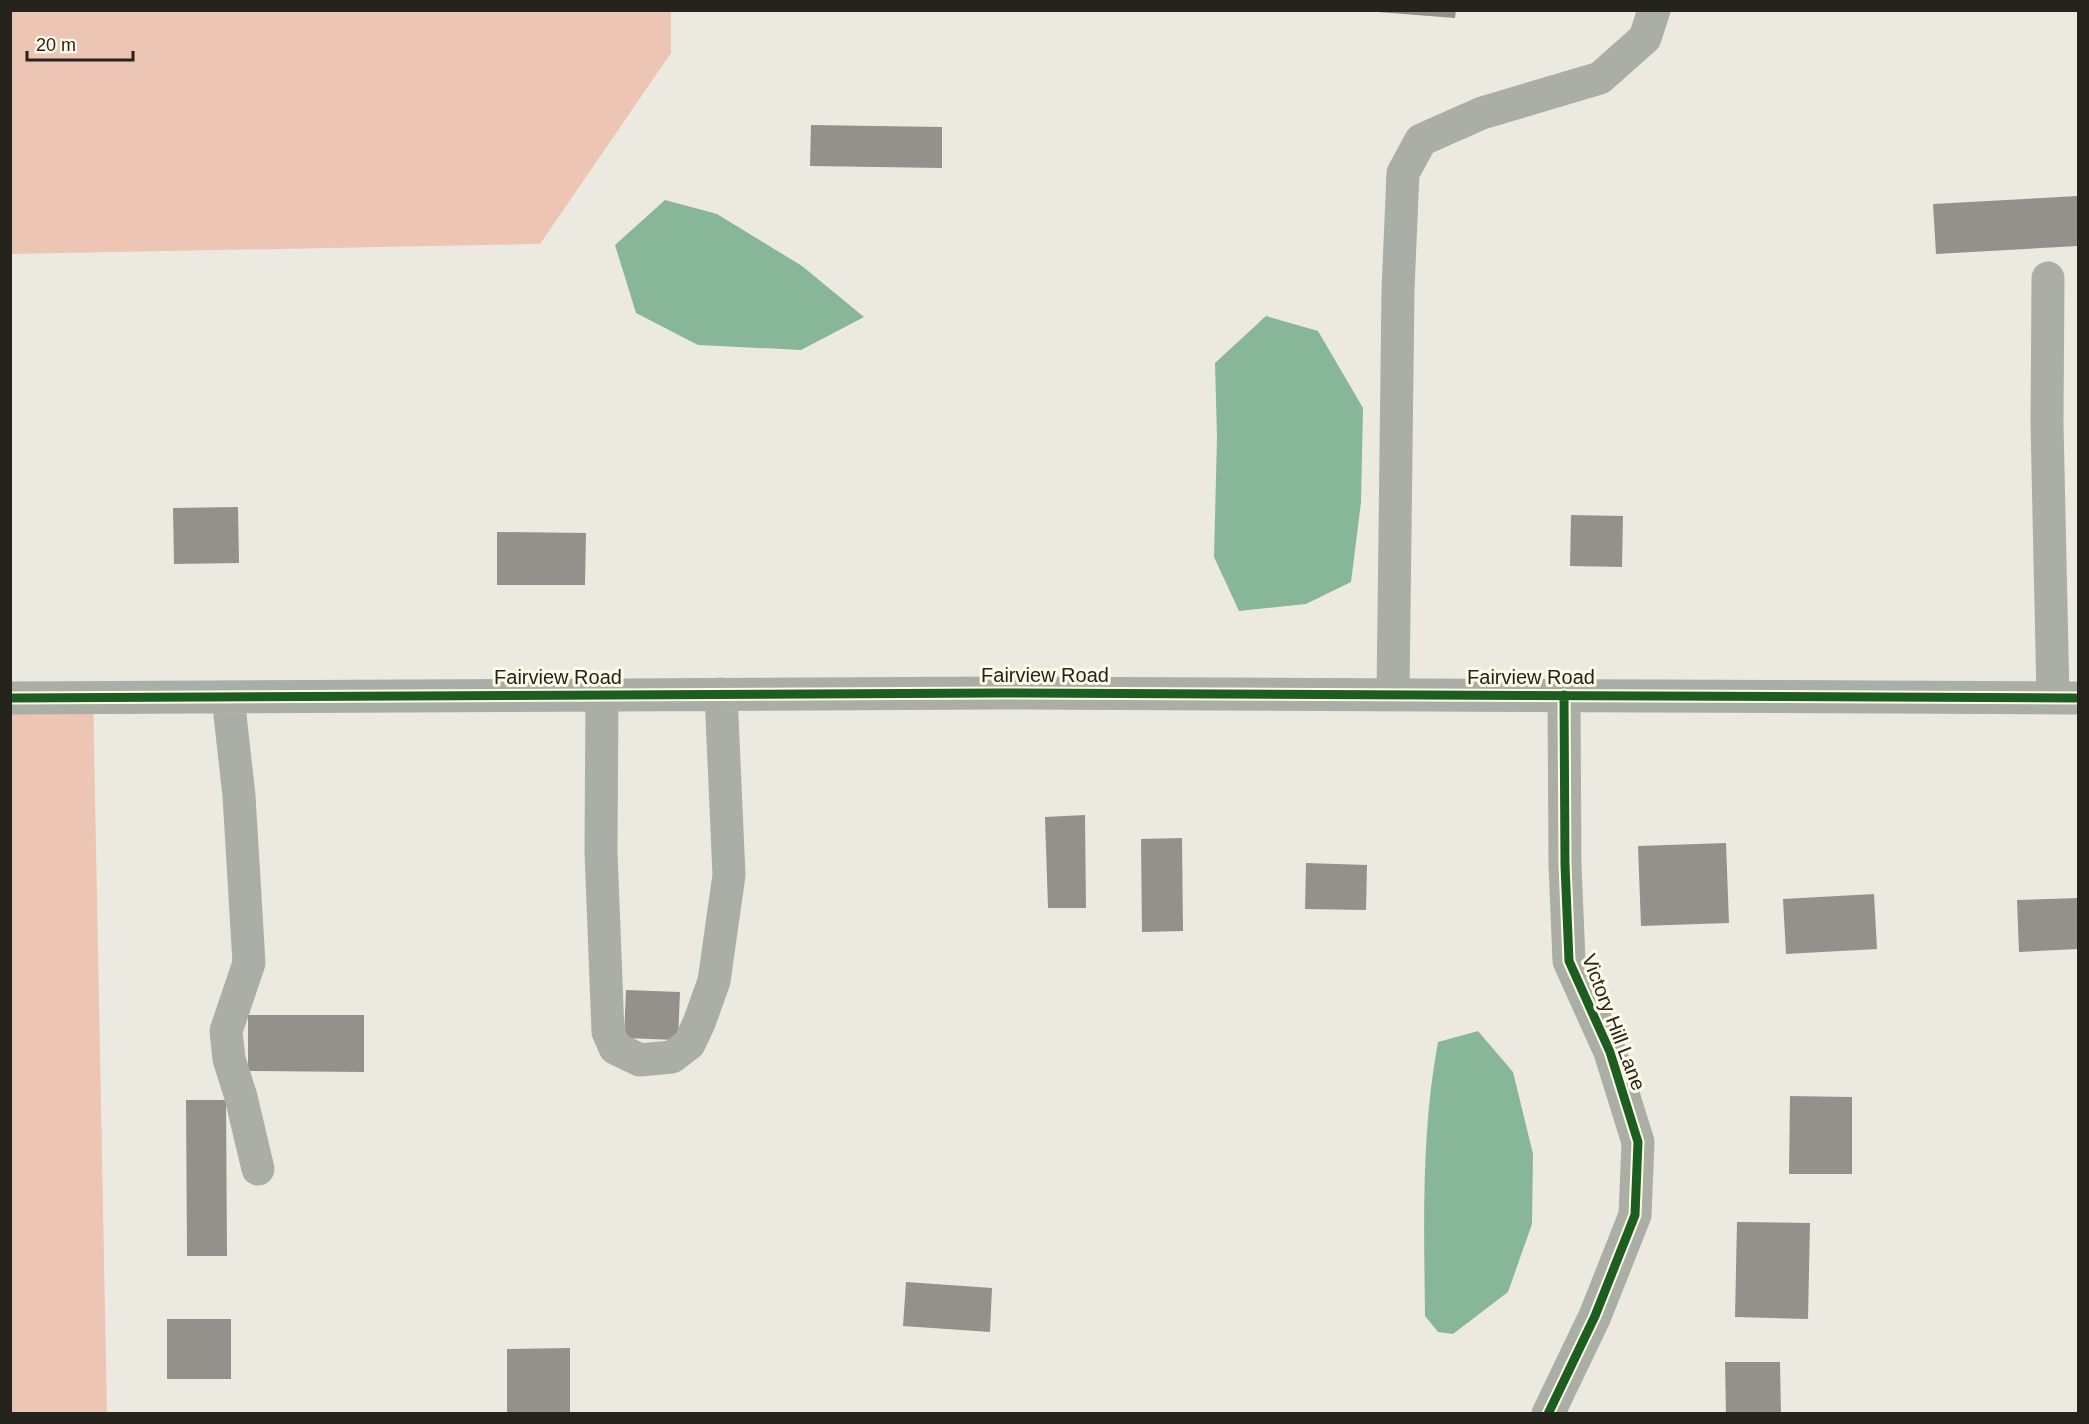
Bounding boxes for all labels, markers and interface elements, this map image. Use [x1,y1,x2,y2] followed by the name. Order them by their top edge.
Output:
[27,24,134,62] scale bar
[36,35,76,55] text: 20 m
[981,664,1109,686] street label: Fairview Road
[494,666,622,688] street label: Fairview Road
[1467,666,1595,688] street label: Fairview Road
[1578,951,1650,1093] street label: Victory Hill Lane

